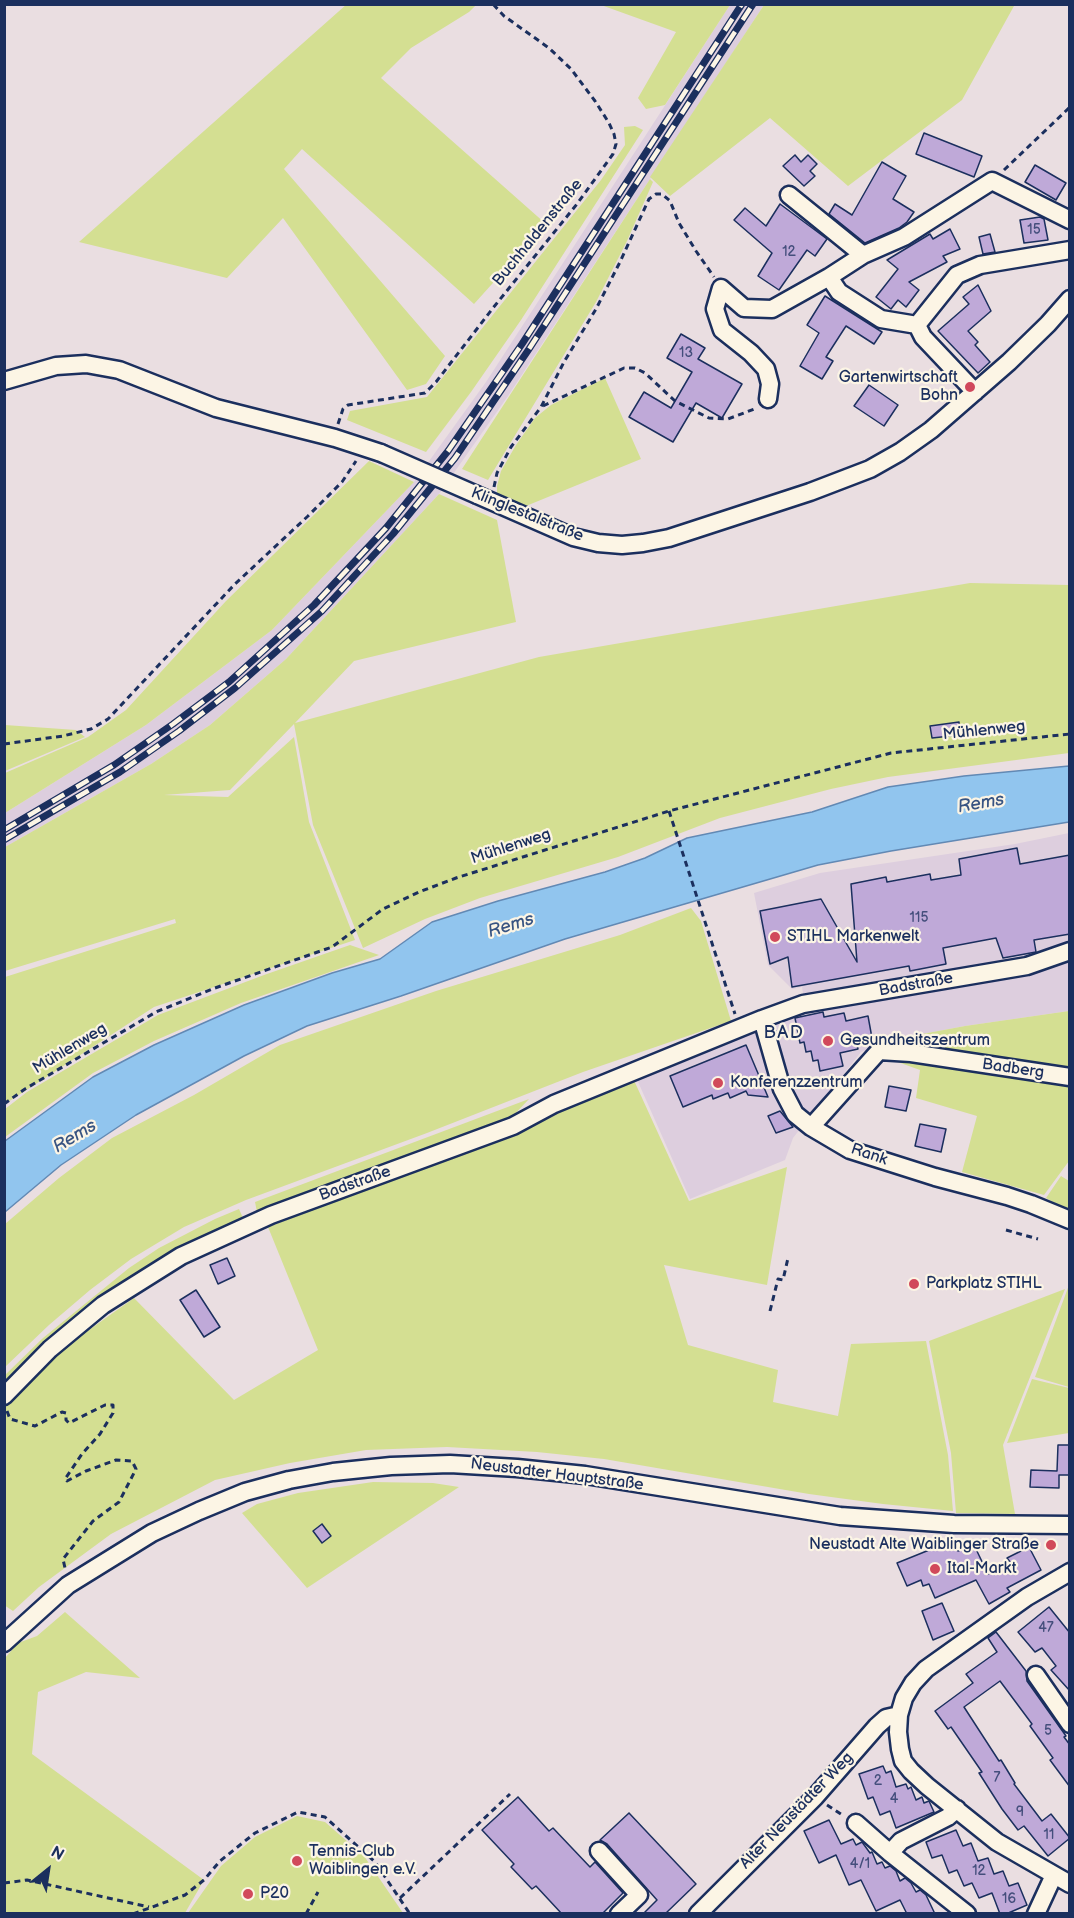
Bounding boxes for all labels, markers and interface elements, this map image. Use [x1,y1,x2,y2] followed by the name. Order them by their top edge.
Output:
[489,176,587,290] street label: Buchhaldenstraße
[1027,222,1041,238] house number: 15
[782,244,796,260] house number: 12
[679,345,693,361] house number: 13
[839,368,958,406] place label: Gartenwirtschaft Bohn
[963,380,977,394] marker: Gartenwirtschaft Bohn
[468,484,586,546] street label: Klinglestalstraße
[942,717,1026,745] street label: Mühlenweg
[956,789,1006,819] water label: Rems
[469,825,553,869] street label: Mühlenweg
[485,909,537,943] water label: Rems
[910,910,928,926] house number: 115
[787,927,919,947] place label: STIHL Markenwelt
[768,930,782,944] marker: STIHL Markenwelt
[877,969,955,1001] street label: Badstraße
[30,1019,110,1079] street label: Mühlenweg
[764,1022,804,1044] district label: BAD
[840,1031,990,1051] place label: Gesundheitszentrum
[821,1034,835,1048] marker: Gesundheitszentrum
[981,1055,1045,1083] street label: Badberg
[730,1073,863,1093] place label: Konferenzzentrum
[711,1076,725,1090] marker: Konferenzzentrum
[49,1116,101,1158] water label: Rems
[848,1140,890,1170] street label: Rank
[317,1162,393,1206] street label: Badstraße
[926,1274,1042,1294] place label: Parkplatz STIHL
[907,1277,921,1291] marker: Parkplatz STIHL
[469,1455,645,1495] street label: Neustadter Hauptstraße
[809,1535,1039,1555] place label: Neustadt Alte Waiblinger Straße
[1044,1538,1058,1552] marker: Neustadt Alte Waiblinger Straße
[947,1559,1017,1579] place label: Ital-Markt
[928,1562,942,1576] marker: Ital-Markt
[1038,1620,1054,1636] house number: 47
[1044,1723,1052,1739] house number: 5
[736,1749,858,1873] street label: Alter Neustädter Weg
[994,1770,1000,1786] house number: 7
[874,1773,882,1789] house number: 2
[890,1791,898,1807] house number: 4
[1016,1804,1024,1820] house number: 9
[1044,1827,1054,1843] house number: 11
[18,1840,78,1900] north arrow
[309,1842,416,1880] place label: Tennis-Club Waiblingen e.V.
[47,1843,67,1865] text: N
[290,1854,304,1868] marker: Tennis-Club Waiblingen e.V.
[850,1856,870,1872] house number: 4/1
[972,1863,986,1879] house number: 12
[260,1884,289,1904] place label: P20
[241,1887,255,1901] marker: P20
[1002,1891,1016,1907] house number: 16

